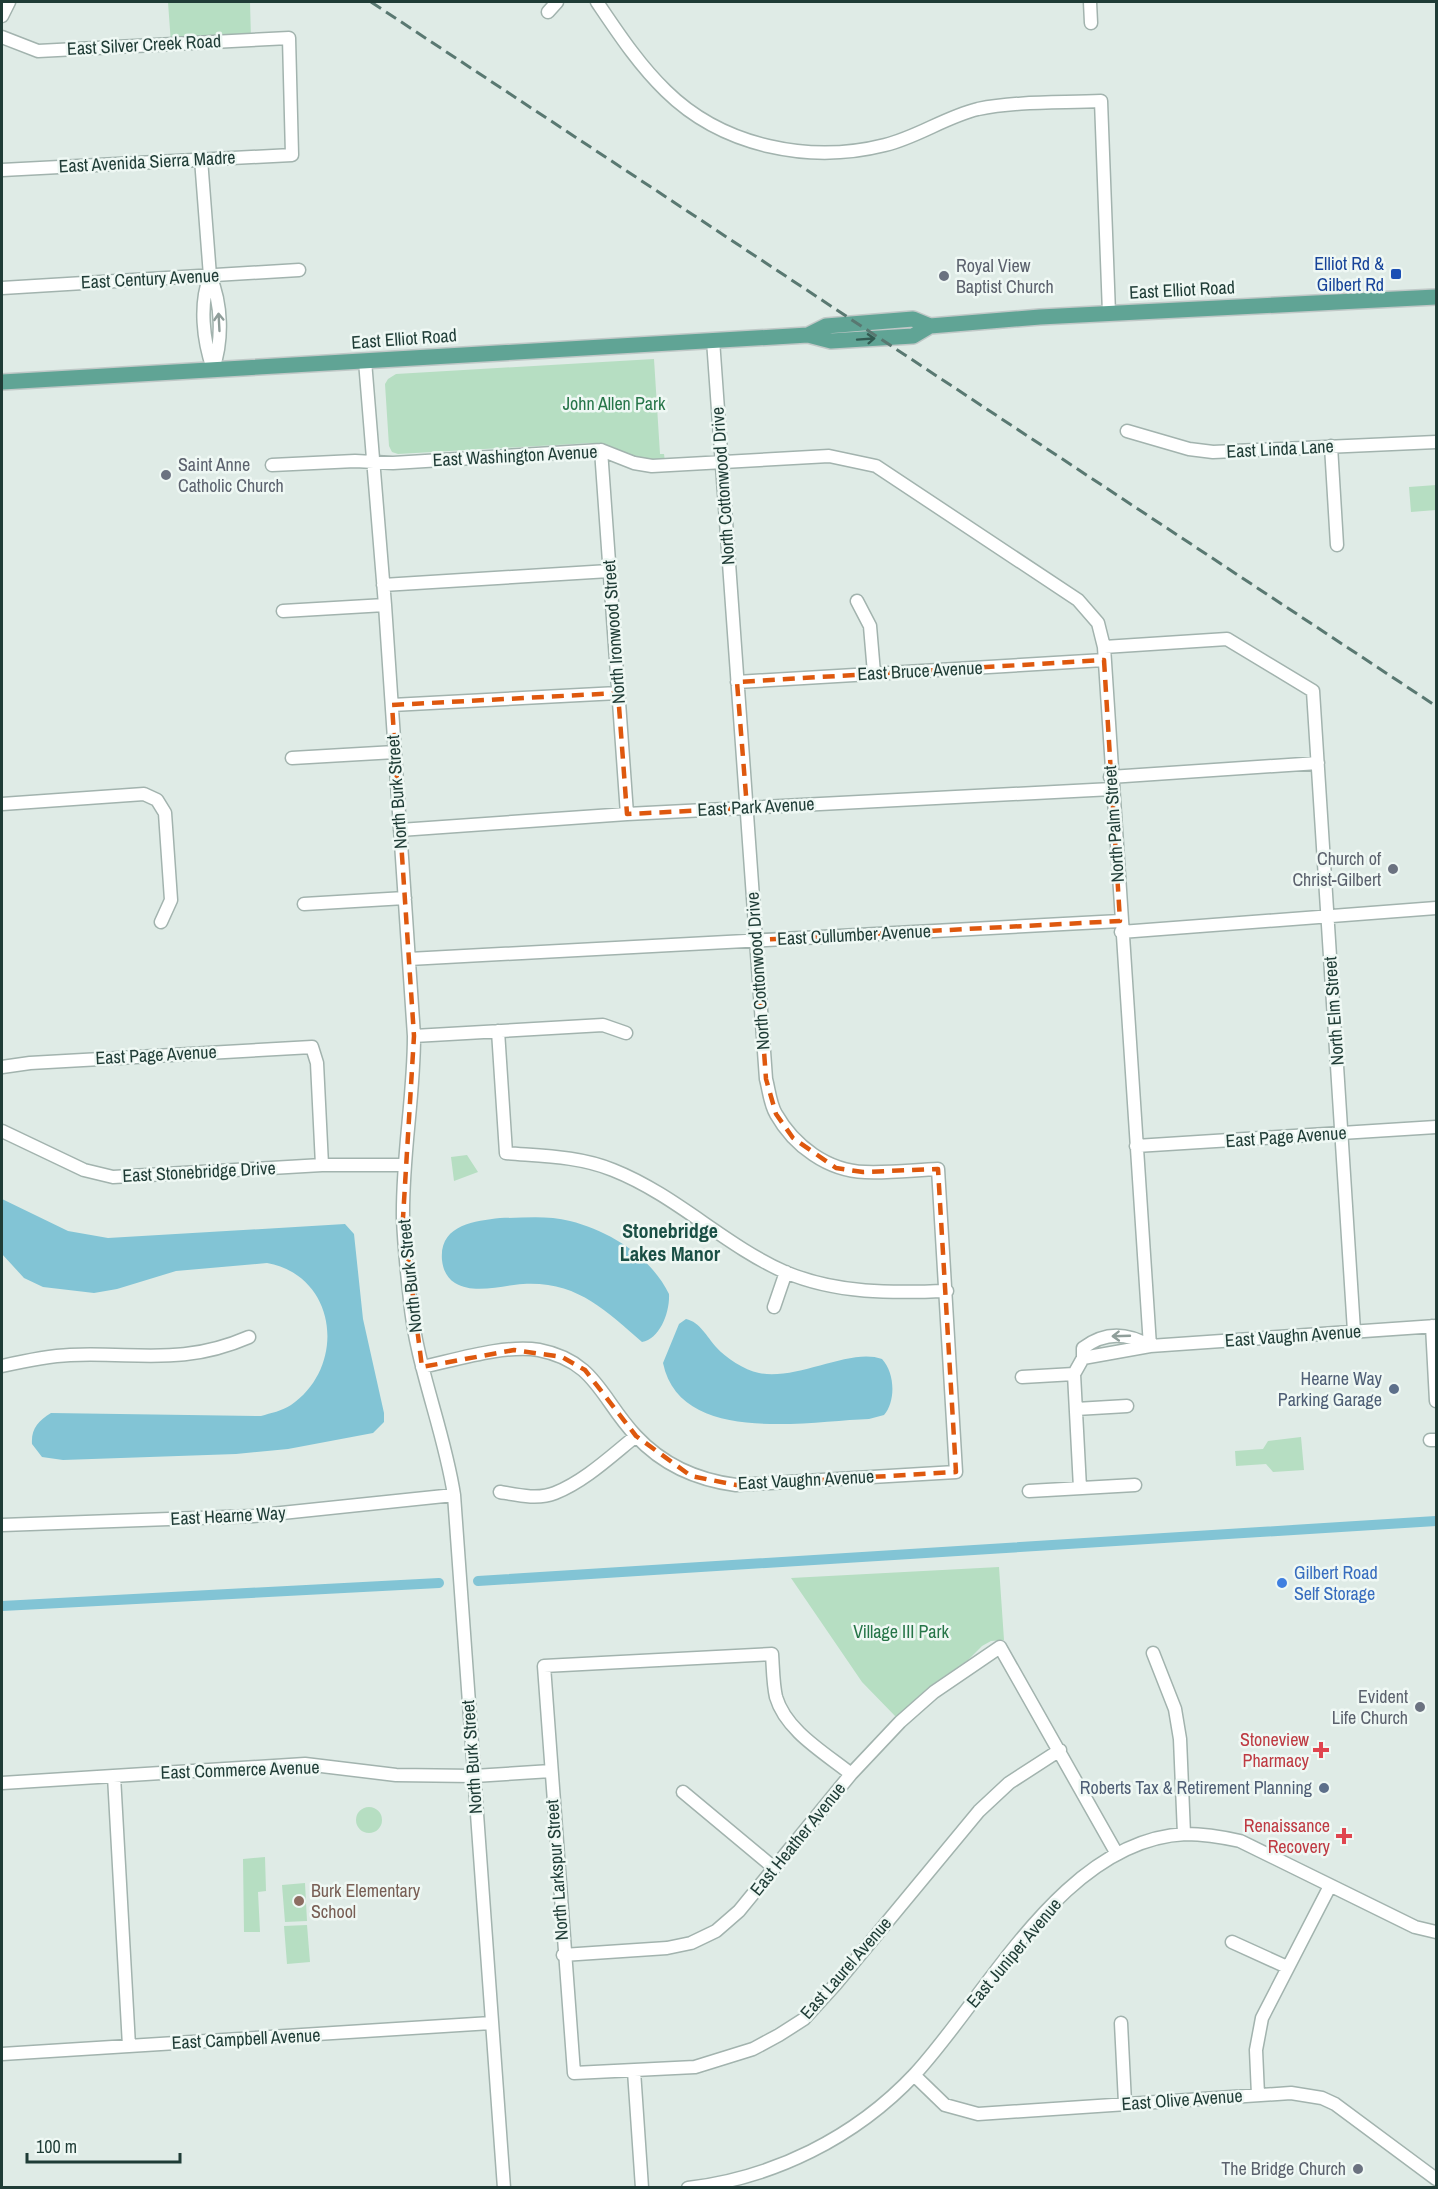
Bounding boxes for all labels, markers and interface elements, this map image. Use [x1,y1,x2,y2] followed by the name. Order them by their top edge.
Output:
[66,28,222,61] street label: East Silver Creek Road
[58,144,236,179] street label: East Avenida Sierra Madre
[1314,251,1384,297] place label: Elliot Rd & Gilbert Rd
[956,253,1054,299] place label: Royal View Baptist Church
[80,262,220,295] street label: East Century Avenue
[1389,267,1403,281] marker: Elliot Rd & Gilbert Rd
[937,269,951,283] marker: Royal View Baptist Church
[1128,274,1235,305] street label: East Elliot Road
[213,313,224,333] one-way arrow
[350,322,458,355] street label: East Elliot Road
[855,334,875,345] one-way arrow
[563,391,666,416] park label: John Allen Park
[705,406,740,566] street label: North Cottonwood Drive
[1226,433,1334,464] street label: East Linda Lane
[432,439,598,472] street label: East Washington Avenue
[178,452,284,498] place label: Saint Anne Catholic Church
[159,468,173,482] marker: Saint Anne Catholic Church
[596,559,631,705] street label: North Ironwood Street
[857,655,983,686] street label: East Bruce Avenue
[380,734,413,850] street label: North Burk Street
[1097,765,1130,883] street label: North Palm Street
[697,791,815,822] street label: East Park Avenue
[1292,846,1382,892] place label: Church of Christ-Gilbert
[1386,862,1400,876] marker: Church of Christ-Gilbert
[740,891,775,1051] street label: North Cottonwood Drive
[776,918,932,951] street label: East Cullumber Avenue
[1317,956,1350,1066] street label: North Elm Street
[95,1039,217,1070] street label: East Page Avenue
[1225,1120,1347,1153] street label: East Page Avenue
[122,1155,276,1188] street label: East Stonebridge Drive
[620,1217,721,1267] district label: Stonebridge Lakes Manor
[391,1218,428,1334] street label: North Burk Street
[1224,1318,1362,1353] street label: East Vaughn Avenue
[1112,1330,1132,1341] one-way arrow
[1278,1366,1383,1412] place label: Hearne Way Parking Garage
[1387,1382,1401,1396] marker: Hearne Way Parking Garage
[737,1463,875,1496] street label: East Vaughn Avenue
[170,1500,287,1531] street label: East Hearne Way
[1294,1560,1378,1606] place label: Gilbert Road Self Storage
[1275,1576,1289,1590] marker: Gilbert Road Self Storage
[853,1619,949,1644] park label: Village III Park
[1332,1684,1408,1730] place label: Evident Life Church
[455,1699,488,1815] street label: North Burk Street
[1413,1700,1427,1714] marker: Evident Life Church
[1240,1727,1310,1773] place label: Stoneview Pharmacy
[1314,1743,1328,1757] marker: Stoneview Pharmacy
[160,1754,320,1785] street label: East Commerce Avenue
[1080,1775,1313,1800] place label: Roberts Tax & Retirement Planning
[744,1777,851,1901] street label: East Heather Avenue
[1317,1781,1331,1795] marker: Roberts Tax & Retirement Planning
[539,1799,574,1941] street label: North Larkspur Street
[1244,1813,1331,1859] place label: Renaissance Recovery
[1335,1827,1353,1845] marker: Renaissance Recovery
[311,1878,421,1924] place label: Burk Elementary School
[960,1893,1067,2013] street label: East Juniper Avenue
[292,1894,306,1908] marker: Burk Elementary School
[794,1911,897,2024] street label: East Laurel Avenue
[171,2022,321,2055] street label: East Campbell Avenue
[1121,2083,1243,2116] street label: East Olive Avenue
[27,2126,180,2164] scale bar
[36,2134,77,2159] text: 100 m
[1221,2156,1346,2181] place label: The Bridge Church
[1351,2162,1365,2176] marker: The Bridge Church

